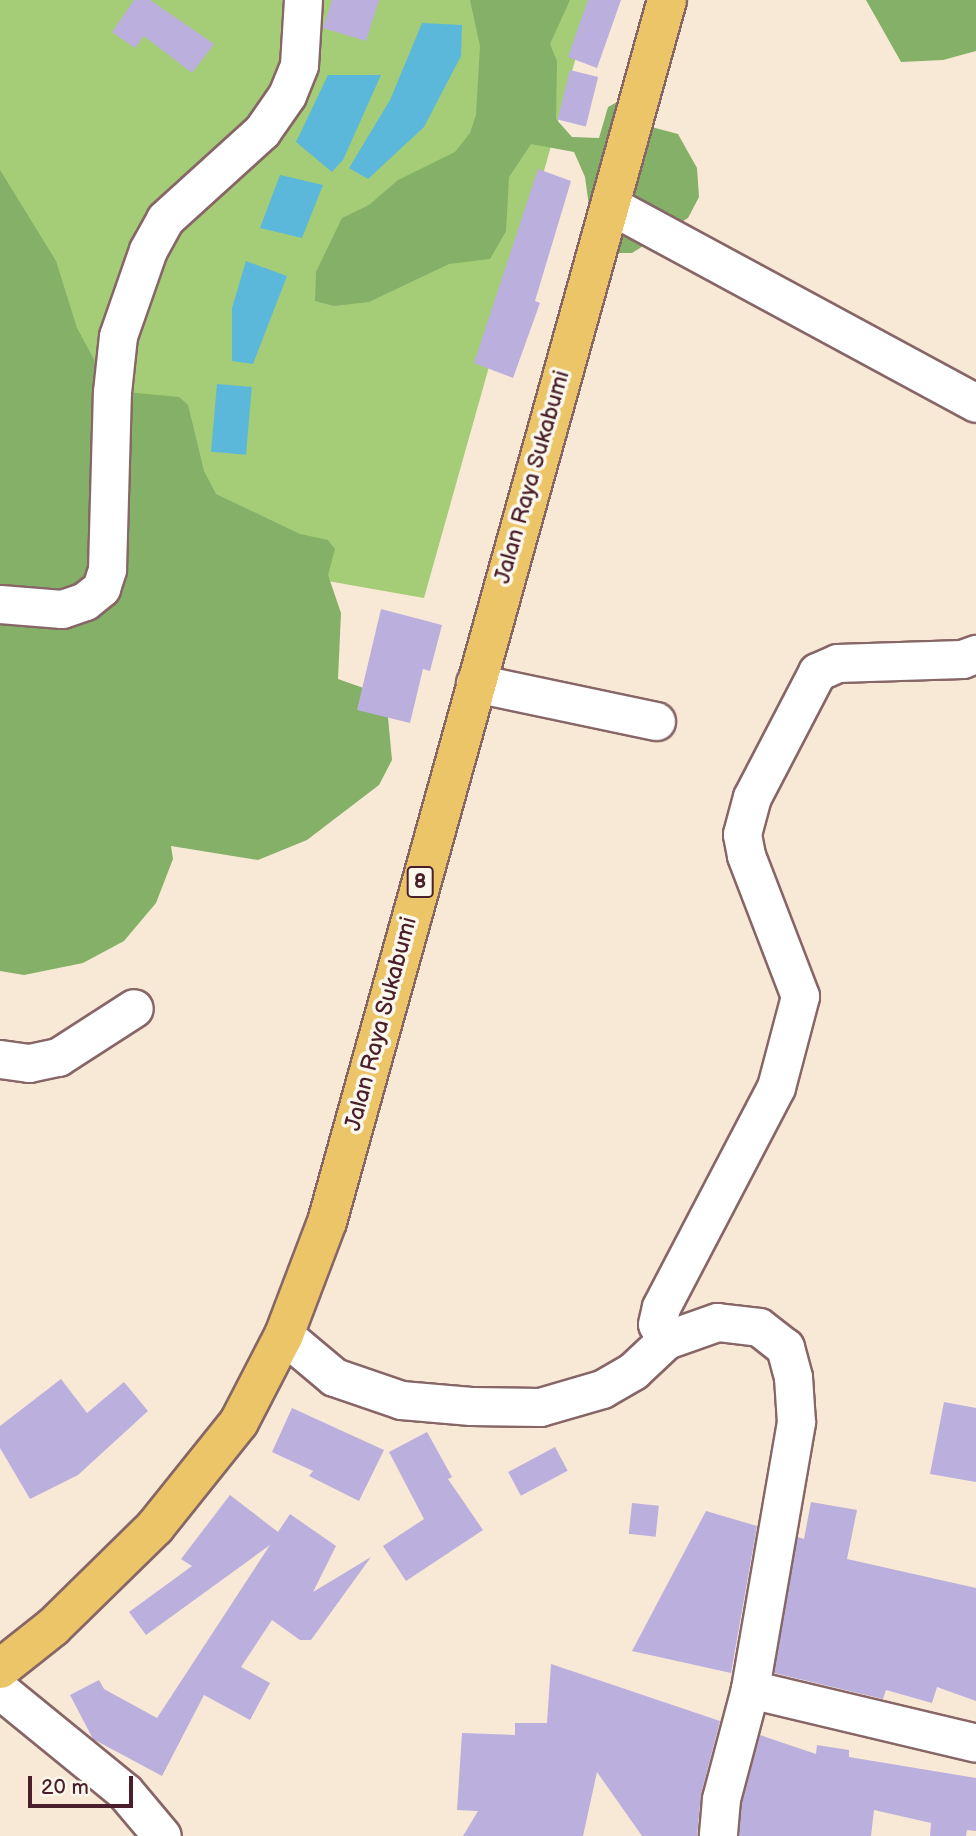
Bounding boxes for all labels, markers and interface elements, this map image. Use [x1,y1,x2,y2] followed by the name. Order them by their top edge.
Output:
[488,367,576,587] street label: Jalan Raya Sukabumi
[406,864,434,900] road number: 8
[339,914,423,1134] street label: Jalan Raya Sukabumi
[32,1762,136,1806] scale bar
[41,1775,89,1800] text: 20 m

